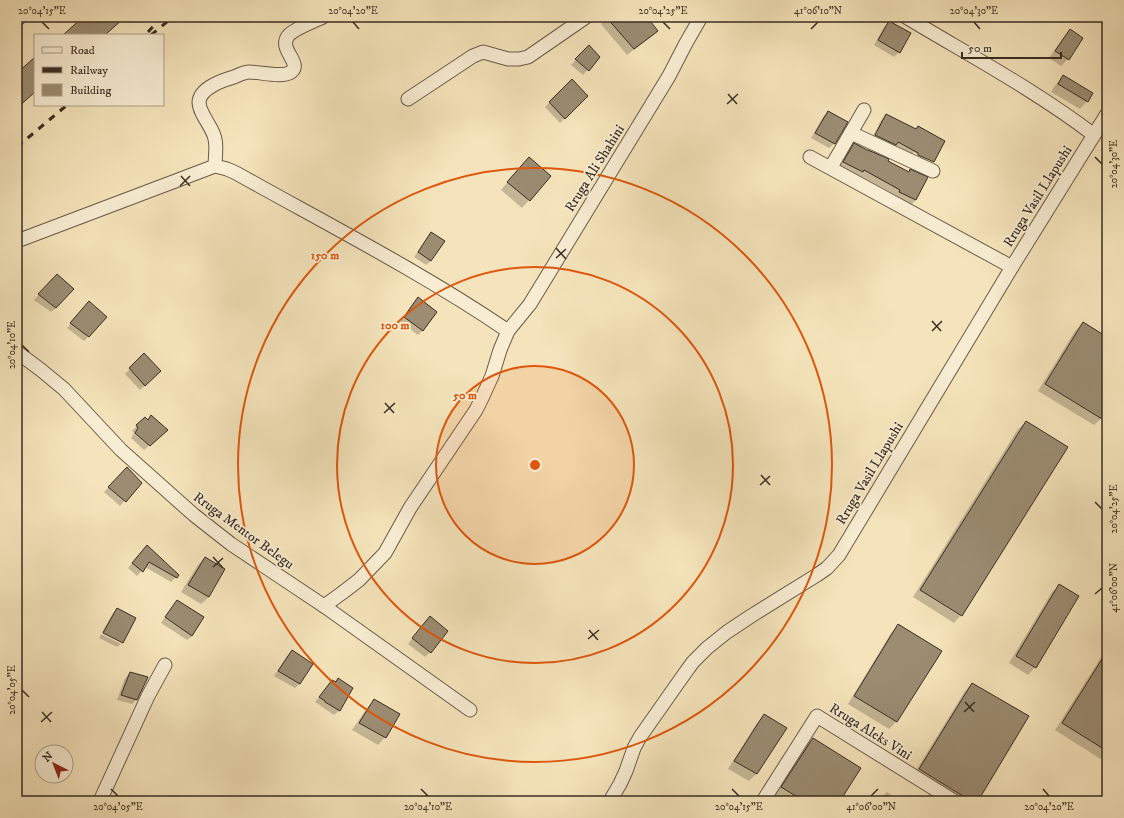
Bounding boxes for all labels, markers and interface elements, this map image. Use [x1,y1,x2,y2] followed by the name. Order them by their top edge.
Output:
[18,5,66,17] text: 20°04'15"E
[328,5,378,17] text: 20°04'20"E
[638,5,688,17] text: 20°04'25"E
[794,5,842,17] text: 41°06'10"N
[950,5,998,17] text: 20°04'30"E
[34,34,164,106] legend
[962,34,1061,60] scale bar
[968,41,992,56] text: 50 m
[70,43,95,58] text: Road
[70,63,108,78] text: Railway
[70,83,111,98] text: Building
[561,121,629,215] street label: Rruga Ali Shahini
[1108,140,1120,188] text: 20°04'30"E
[999,142,1077,251] street label: Rruga Vasil Llapushi
[311,248,339,263] text: 150 m
[381,318,409,333] text: 100 m
[6,321,18,369] text: 20°04'10"E
[452,388,477,403] text: 50 m
[832,419,908,528] street label: Rruga Vasil Llapushi
[528,458,542,472] centre of rings
[1108,484,1120,534] text: 20°04'25"E
[189,488,298,574] street label: Rruga Mentor Belegu
[1108,563,1120,613] text: 41°06'00"N
[6,665,18,715] text: 20°04'05"E
[826,699,915,765] street label: Rruga Aleks Vini
[34,744,74,784] north arrow
[40,749,56,766] text: N
[93,801,143,813] text: 20°04'05"E
[404,801,452,813] text: 20°04'10"E
[715,801,763,813] text: 20°04'15"E
[846,801,896,813] text: 41°06'00"N
[1024,801,1074,813] text: 20°04'20"E

